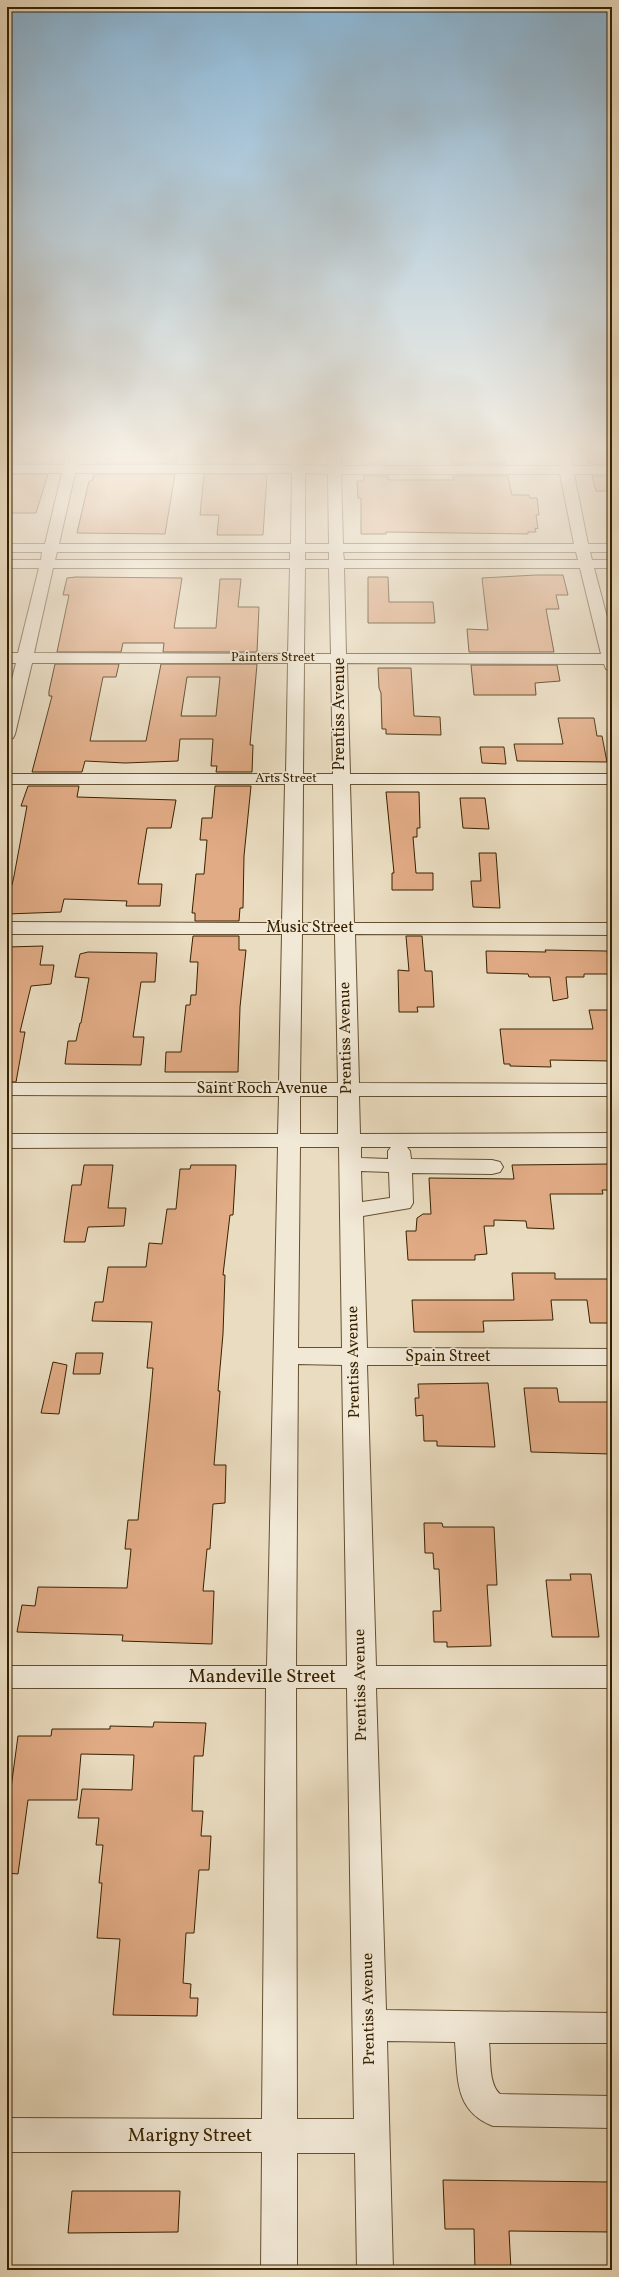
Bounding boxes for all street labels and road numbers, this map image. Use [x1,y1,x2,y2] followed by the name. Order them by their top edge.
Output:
[231,649,315,667] street label: Painters Street
[329,658,351,770] street label: Prentiss Avenue
[255,770,317,788] street label: Arts Street
[266,917,354,939] street label: Music Street
[334,981,358,1095] street label: Prentiss Avenue
[197,1078,327,1100] street label: Saint Roch Avenue
[342,1305,366,1419] street label: Prentiss Avenue
[405,1346,491,1368] street label: Spain Street
[349,1628,373,1742] street label: Prentiss Avenue
[188,1664,336,1690] street label: Mandeville Street
[357,1952,381,2066] street label: Prentiss Avenue
[128,2123,253,2149] street label: Marigny Street

